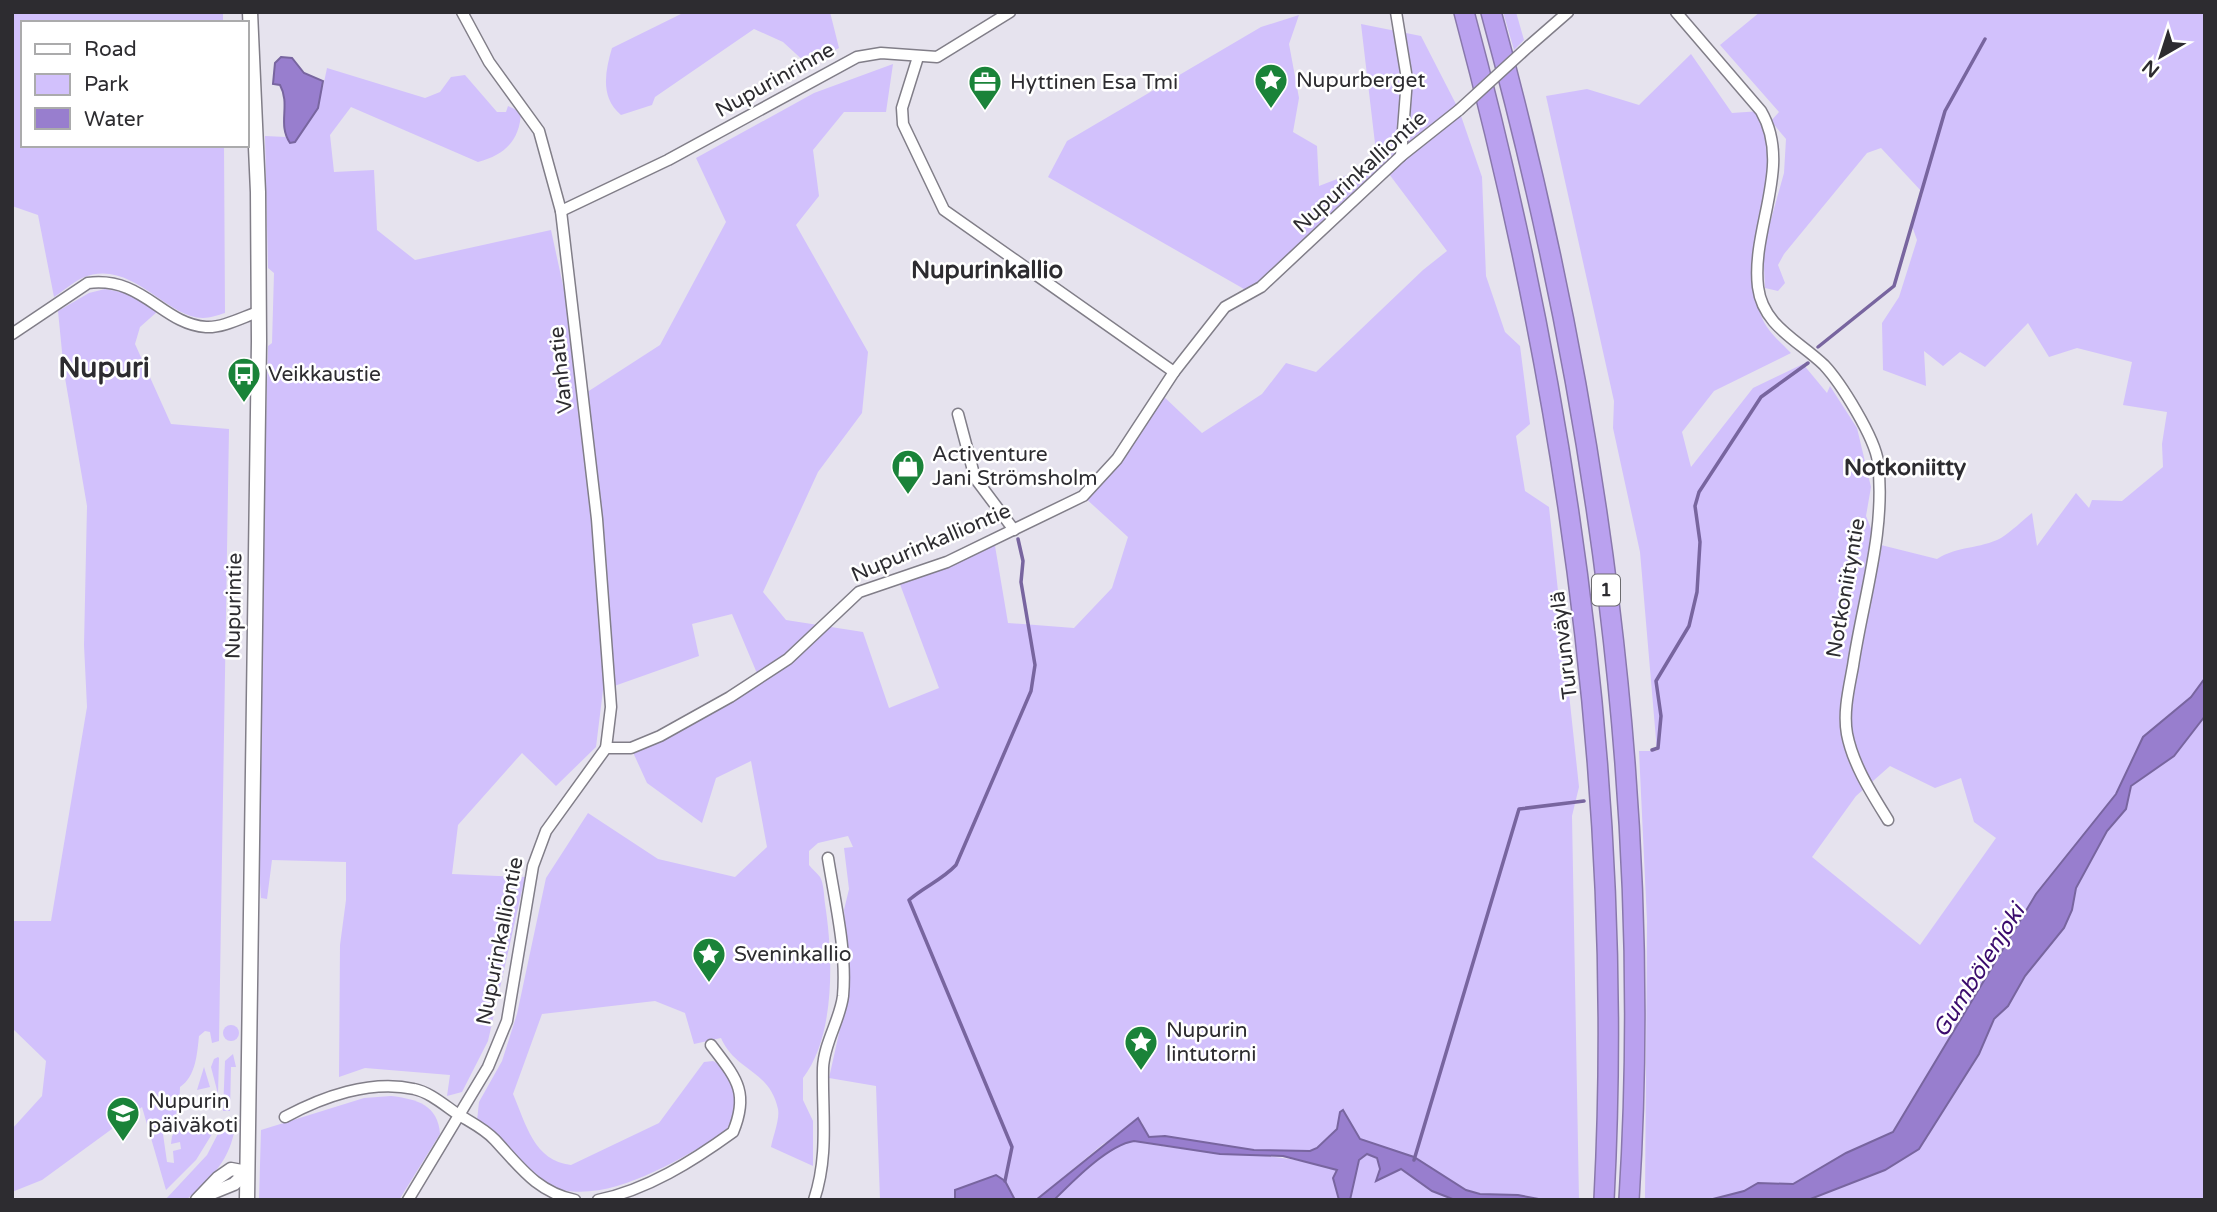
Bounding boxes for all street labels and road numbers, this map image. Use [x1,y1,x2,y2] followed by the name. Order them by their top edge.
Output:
[711,37,839,123] street label: Nupurinrinne
[1288,106,1432,238] street label: Nupurinkalliontie
[544,325,578,415] street label: Vanhatie
[848,498,1015,588] street label: Nupurinkalliontie
[1821,516,1871,660] street label: Notkoniityntie
[221,552,247,659] street label: Nupurintie
[1592,575,1620,606] road number: 1
[1545,590,1583,700] street label: Turunväylä
[471,855,529,1027] street label: Nupurinkalliontie

